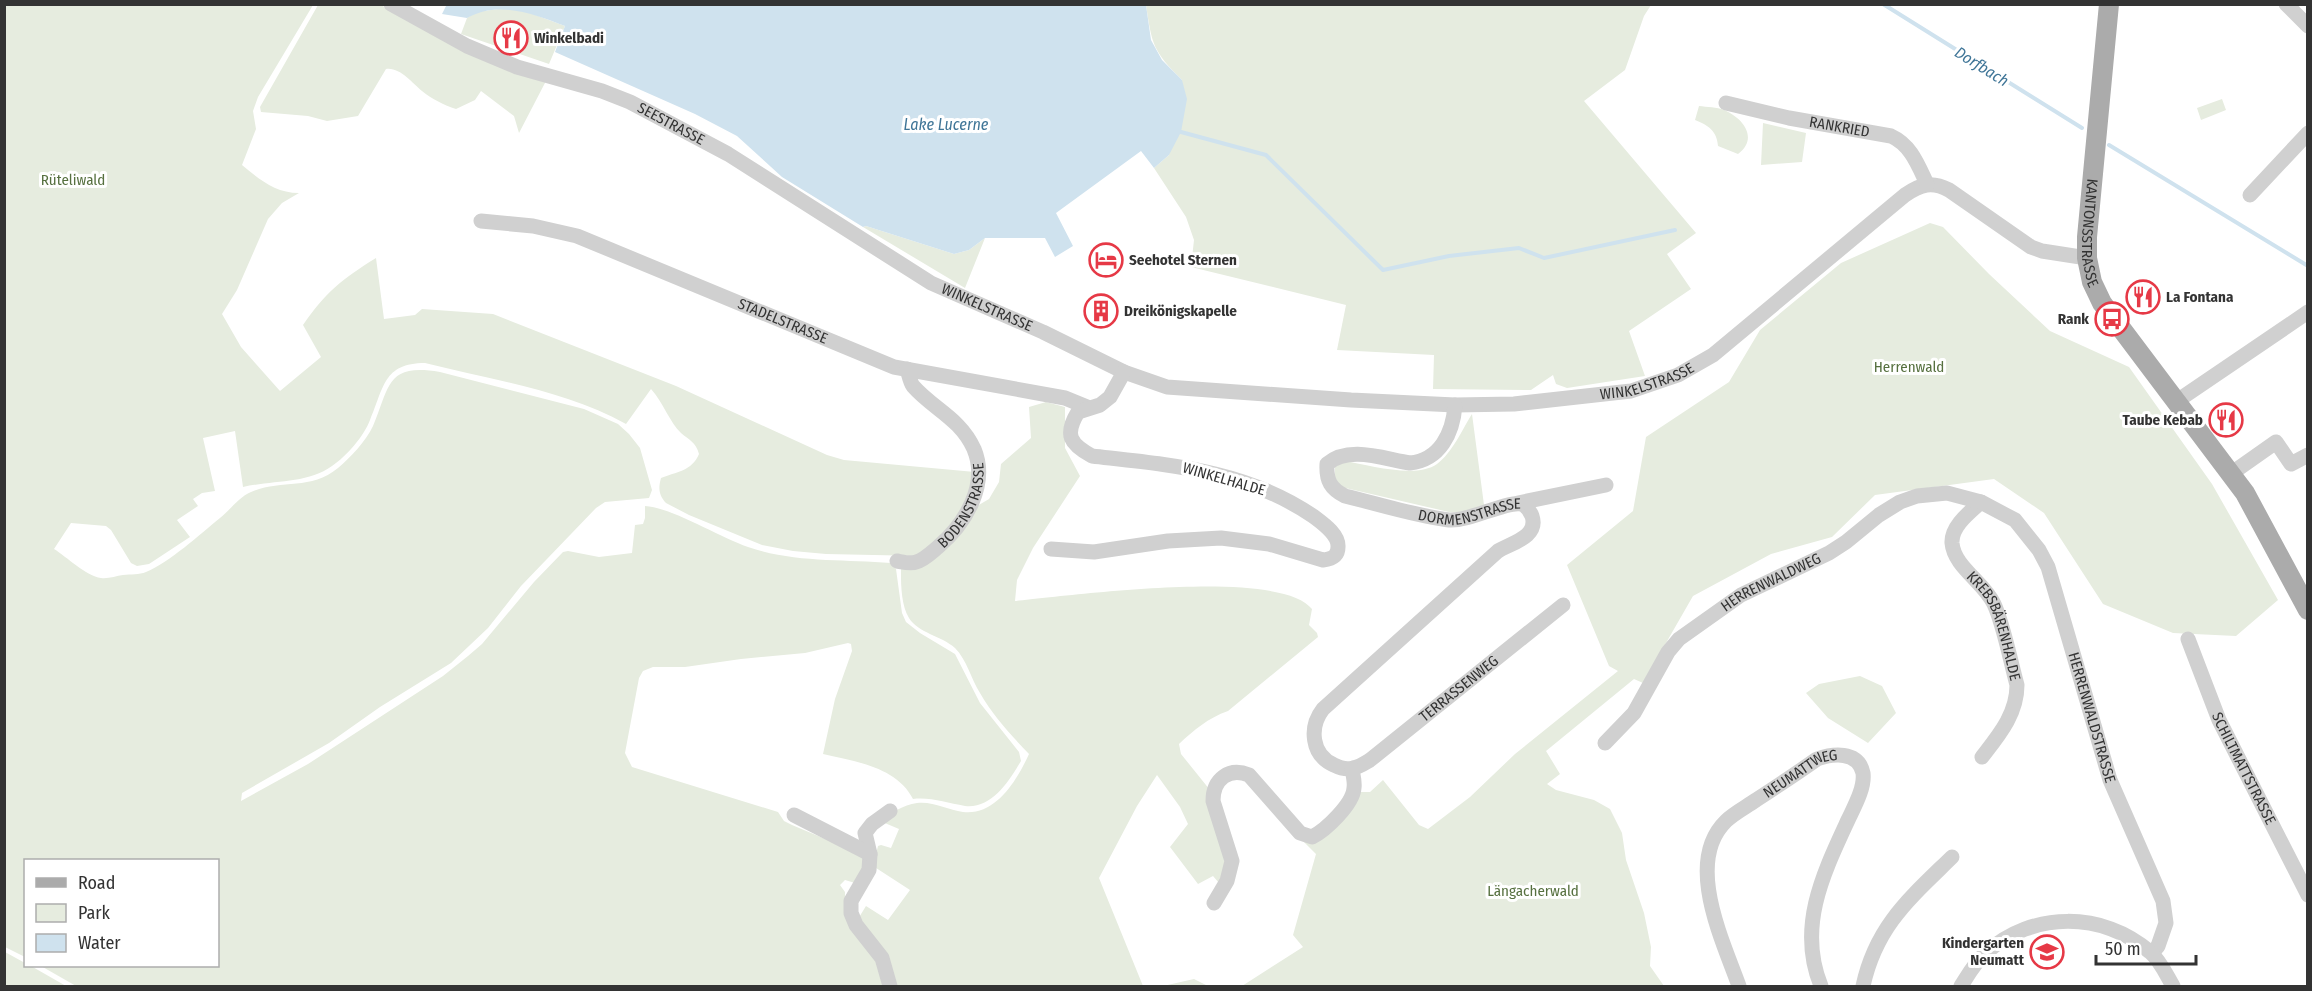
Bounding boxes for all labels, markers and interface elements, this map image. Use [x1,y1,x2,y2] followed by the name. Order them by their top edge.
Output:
[493,20,529,56] restaurant icon: Winkelbadi
[534,29,604,47] place label: Winkelbadi
[1951,42,2012,90] water label: Dorfbach
[635,99,708,149] street label: SEESTRASSE
[1808,113,1871,141] street label: RANKRIED
[904,115,989,134] water label: Lake Lucerne
[41,171,105,189] park label: Rüteliwald
[2078,178,2102,290] street label: KANTONSSTRASSE
[1088,242,1124,278] hotel icon: Seehotel Sternen
[1129,251,1237,269] place label: Seehotel Sternen
[2125,279,2161,315] restaurant icon: La Fontana
[939,280,1035,335] street label: WINKELSTRASSE
[2166,288,2234,306] place label: La Fontana
[1083,293,1119,329] building icon: Dreikönigskapelle
[735,295,830,348] street label: STADELSTRASSE
[2094,301,2130,337] bus stop icon: Rank
[1124,302,1237,320] place label: Dreikönigskapelle
[2058,310,2089,328] place label: Rank
[1874,358,1944,376] park label: Herrenwald
[1599,359,1697,403] street label: WINKELSTRASSE
[2208,402,2244,438] restaurant icon: Taube Kebab
[2123,411,2203,429] place label: Taube Kebab
[1181,459,1267,499] street label: WINKELHALDE
[934,462,988,552] street label: BODENSTRASSE
[1416,495,1521,529] street label: DORMENSTRASSE
[1717,549,1824,615] street label: HERRENWALDWEG
[1963,567,2024,683] street label: KREBSBÄRENHALDE
[2064,650,2119,785] street label: HERRENWALDSTRASSE
[1416,652,1502,726] street label: TERRASSENWEG
[2208,710,2280,828] street label: SCHILTMATTSTRASSE
[1760,746,1838,802] street label: NEUMATTWEG
[24,859,219,967] legend
[78,872,115,894] text: Road
[1487,882,1579,900] park label: Längacherwald
[78,902,111,924] text: Park
[2096,928,2196,966] scale bar
[78,932,121,954] text: Water
[1942,934,2025,969] place label: Kindergarten Neumatt
[2029,934,2065,970] school or university icon: Kindergarten Neumatt
[2105,938,2141,960] text: 50 m

